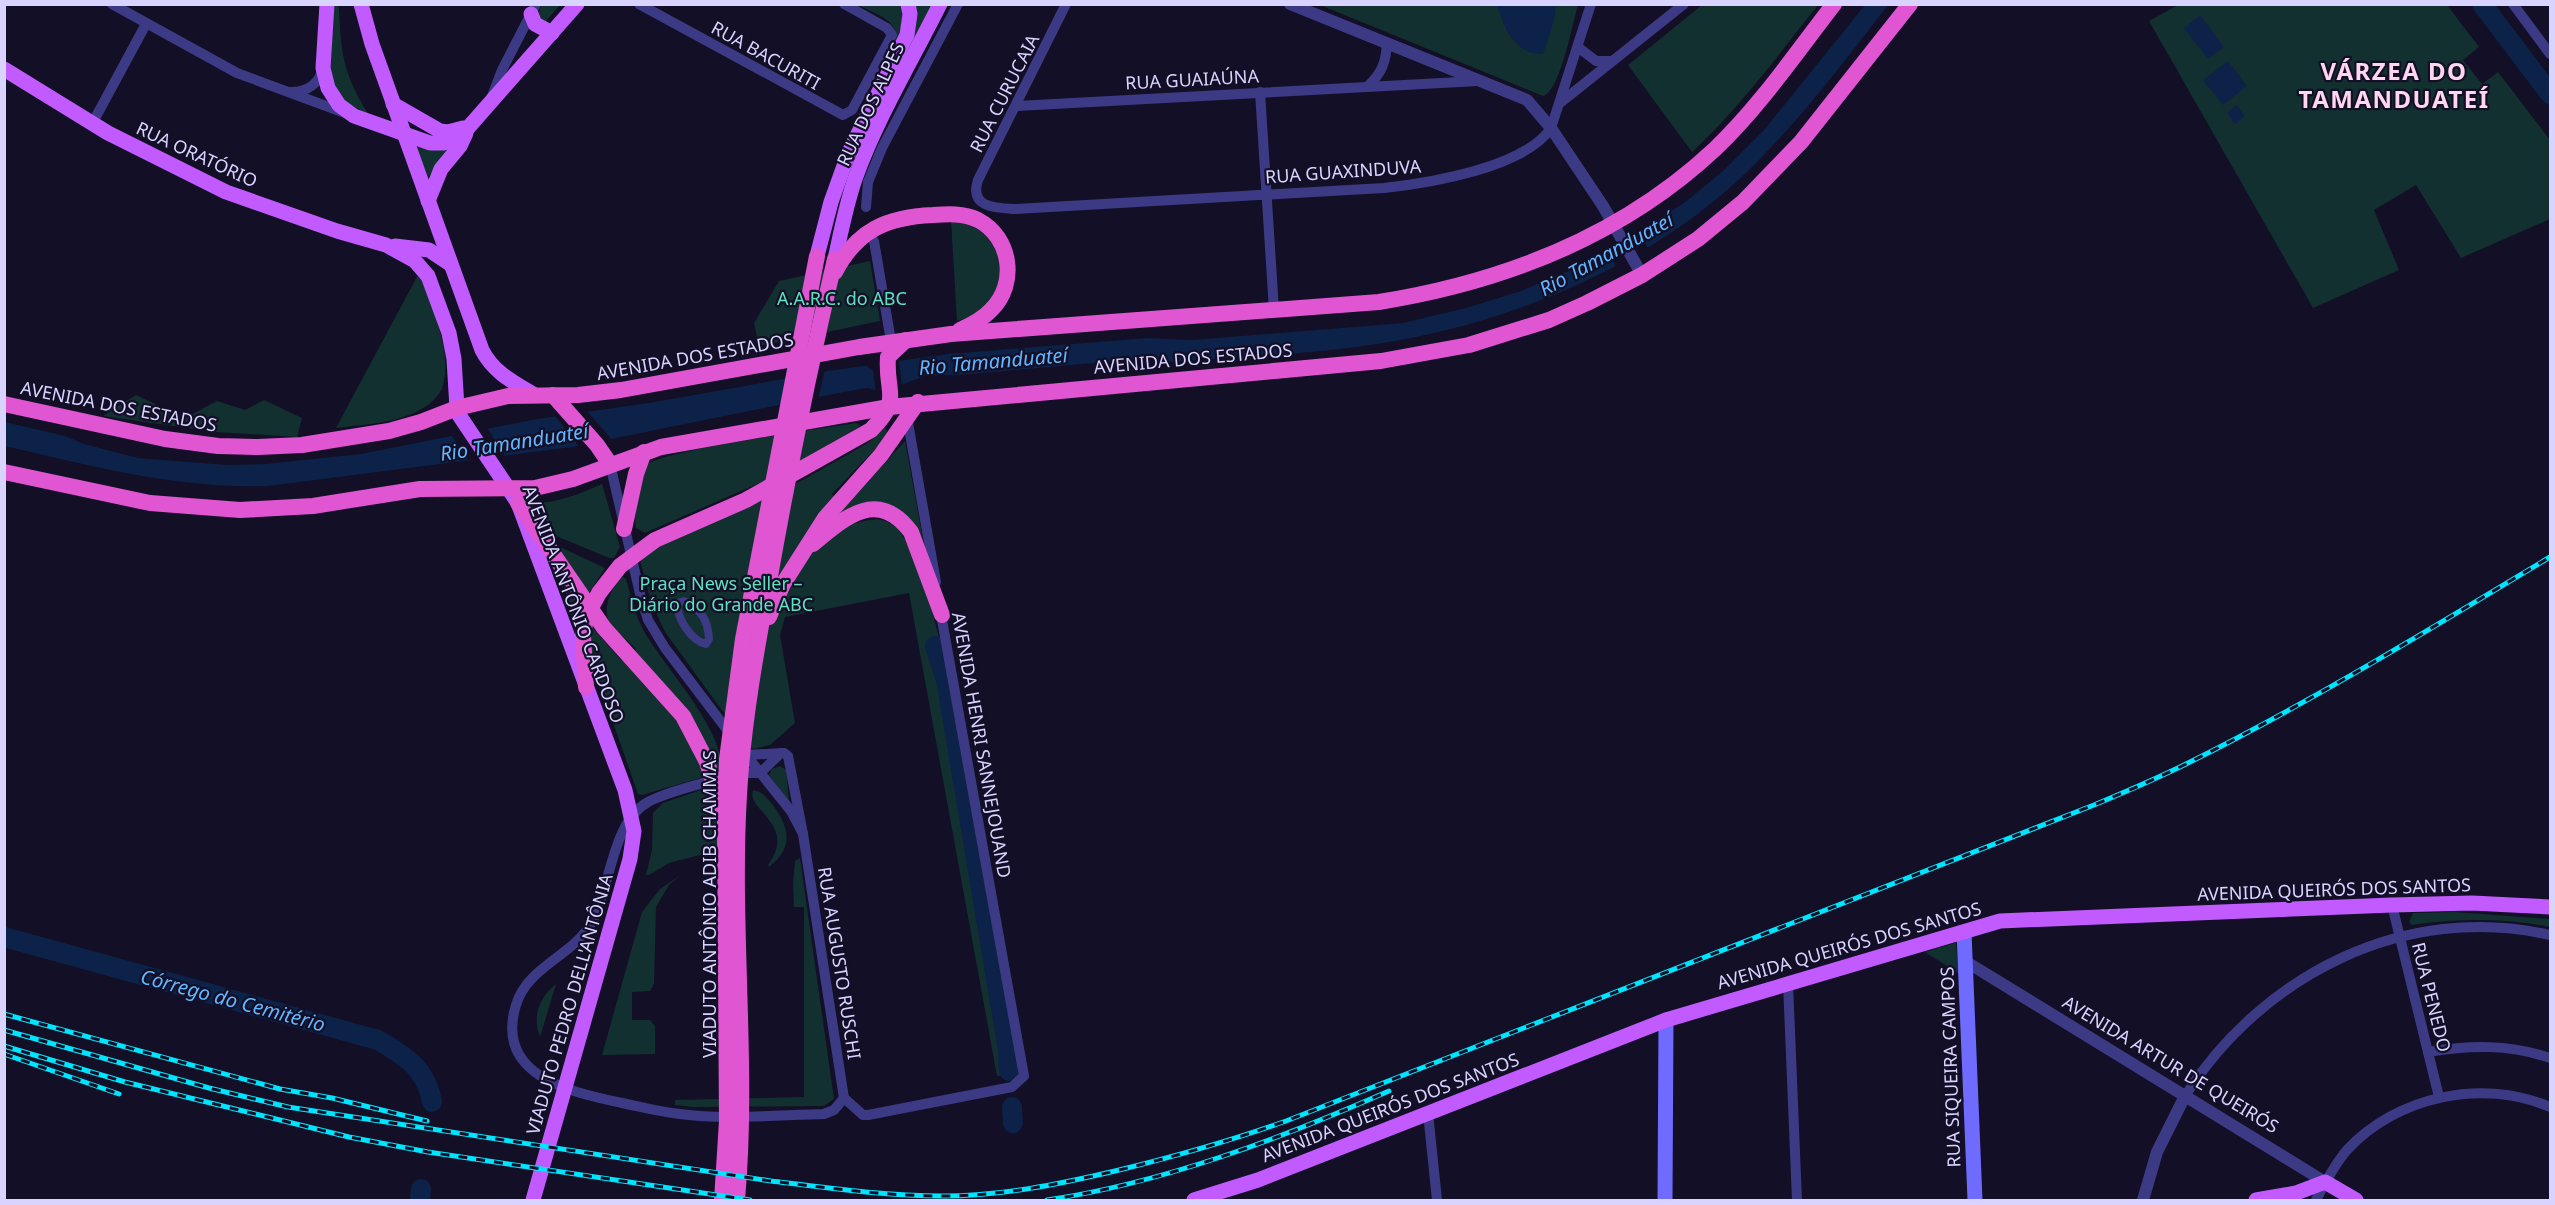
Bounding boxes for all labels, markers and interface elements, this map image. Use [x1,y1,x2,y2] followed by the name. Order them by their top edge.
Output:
[707,15,825,95] street label: RUA BACURITI
[964,29,1044,156] street label: RUA CURUCAIA
[831,38,909,170] street label: RUA DOS ALPES
[2298,54,2490,115] district label: VÁRZEA DO TAMANDUATEÍ
[1125,63,1260,94] street label: RUA GUAIAÚNA
[133,115,261,193] street label: RUA ORATÓRIO
[1264,154,1422,188] street label: RUA GUAXINDUVA
[1534,205,1680,302] water label: Rio Tamanduateí
[777,286,907,310] park label: A.A.R.C. do ABC
[595,327,795,385] street label: AVENIDA DOS ESTADOS
[1093,337,1293,379] street label: AVENIDA DOS ESTADOS
[917,341,1072,381] water label: Rio Tamanduateí
[19,375,219,437] street label: AVENIDA DOS ESTADOS
[438,417,593,467] water label: Rio Tamanduateí
[517,482,631,726] street label: AVENIDA ANTÔNIO CARDOSO
[629,571,813,616] park label: Praça News Seller – Diário do Grande ABC
[947,610,1017,880] street label: AVENIDA HENRI SANNEJOUAND
[697,750,721,1058] street label: VIADUTO ANTÔNIO ADIB CHAMMAS
[813,865,867,1061] street label: RUA AUGUSTO RUSCHI
[520,870,618,1137] street label: VIADUTO PEDRO DELL'ANTÔNIA
[2197,872,2471,906] street label: AVENIDA QUEIRÓS DOS SANTOS
[1714,896,1984,994] street label: AVENIDA QUEIRÓS DOS SANTOS
[2407,940,2457,1054] street label: RUA PENEDO
[138,962,328,1038] water label: Córrego do Cemitério
[1934,966,1966,1168] street label: RUA SIQUEIRA CAMPOS
[2058,990,2284,1138] street label: AVENIDA ARTUR DE QUEIRÓS
[1258,1047,1522,1167] street label: AVENIDA QUEIRÓS DOS SANTOS

